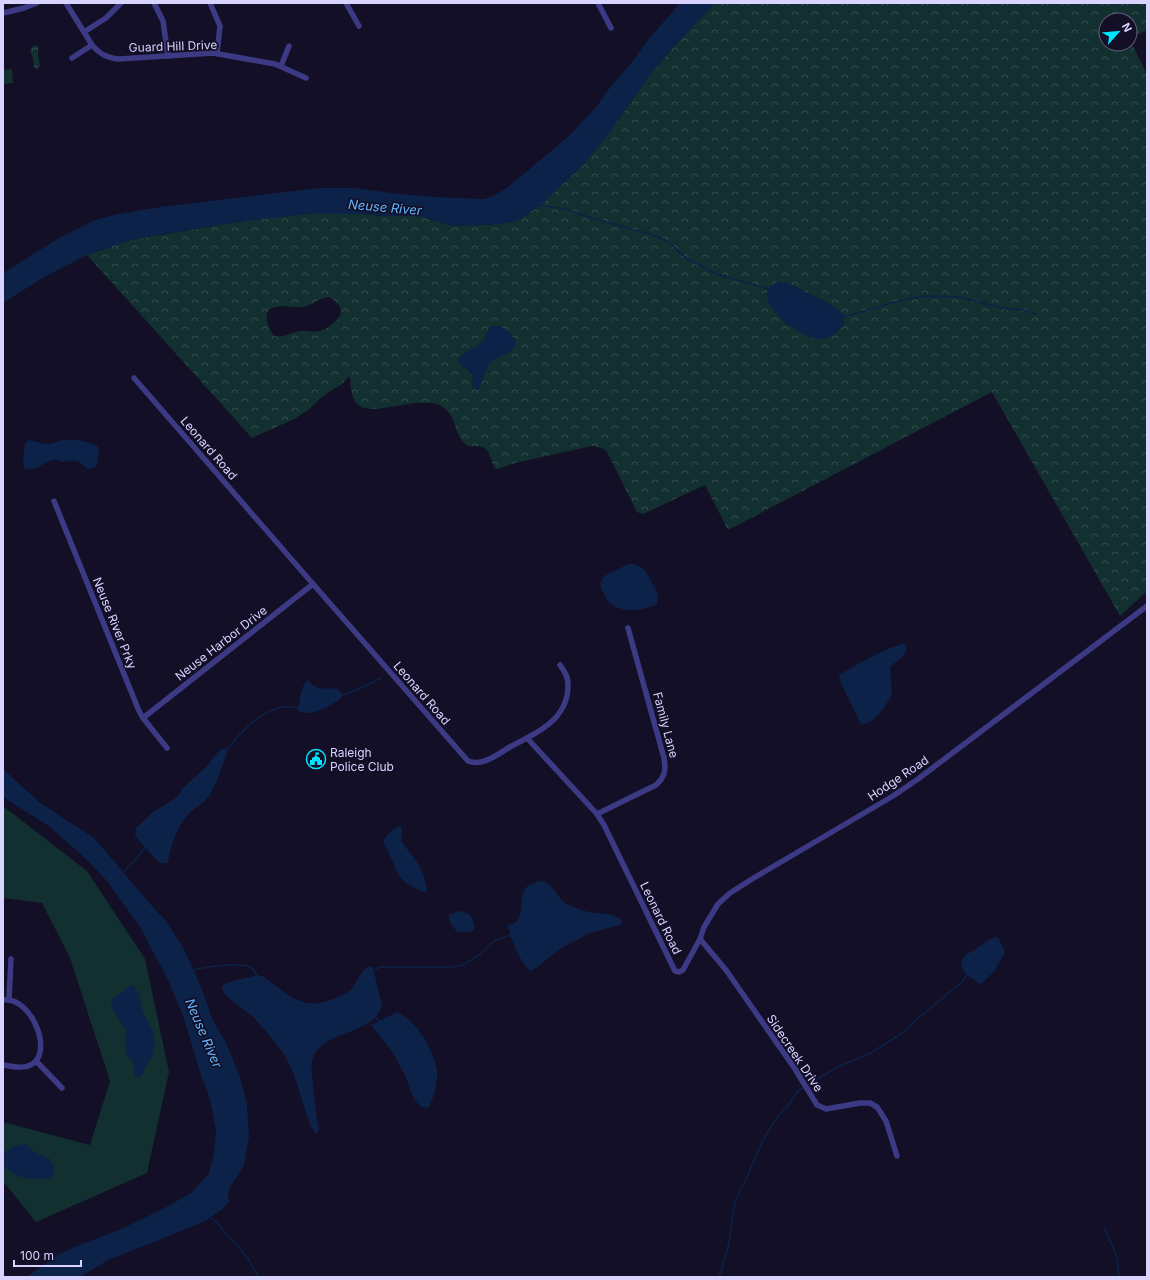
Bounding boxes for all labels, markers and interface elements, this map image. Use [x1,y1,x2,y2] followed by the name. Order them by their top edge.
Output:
[1098,12,1138,52] north arrow
[1119,21,1135,34] text: N
[128,37,218,55] street label: Guard Hill Drive
[347,196,424,218] water label: Neuse River
[177,413,241,483] street label: Leonard Road
[90,575,140,671] street label: Neuse River Prky
[172,602,270,684] street label: Neuse Harbor Drive
[390,658,454,728] street label: Leonard Road
[650,690,682,760] street label: Family Lane
[330,745,394,774] place label: Raleigh Police Club
[305,748,327,770] public building icon: Raleigh Police Club
[865,752,931,804] street label: Hodge Road
[637,879,685,957] street label: Leonard Road
[182,996,226,1071] water label: Neuse River
[764,1012,826,1094] street label: Sidecreek Drive
[14,1242,81,1268] scale bar
[20,1248,54,1263] text: 100 m

